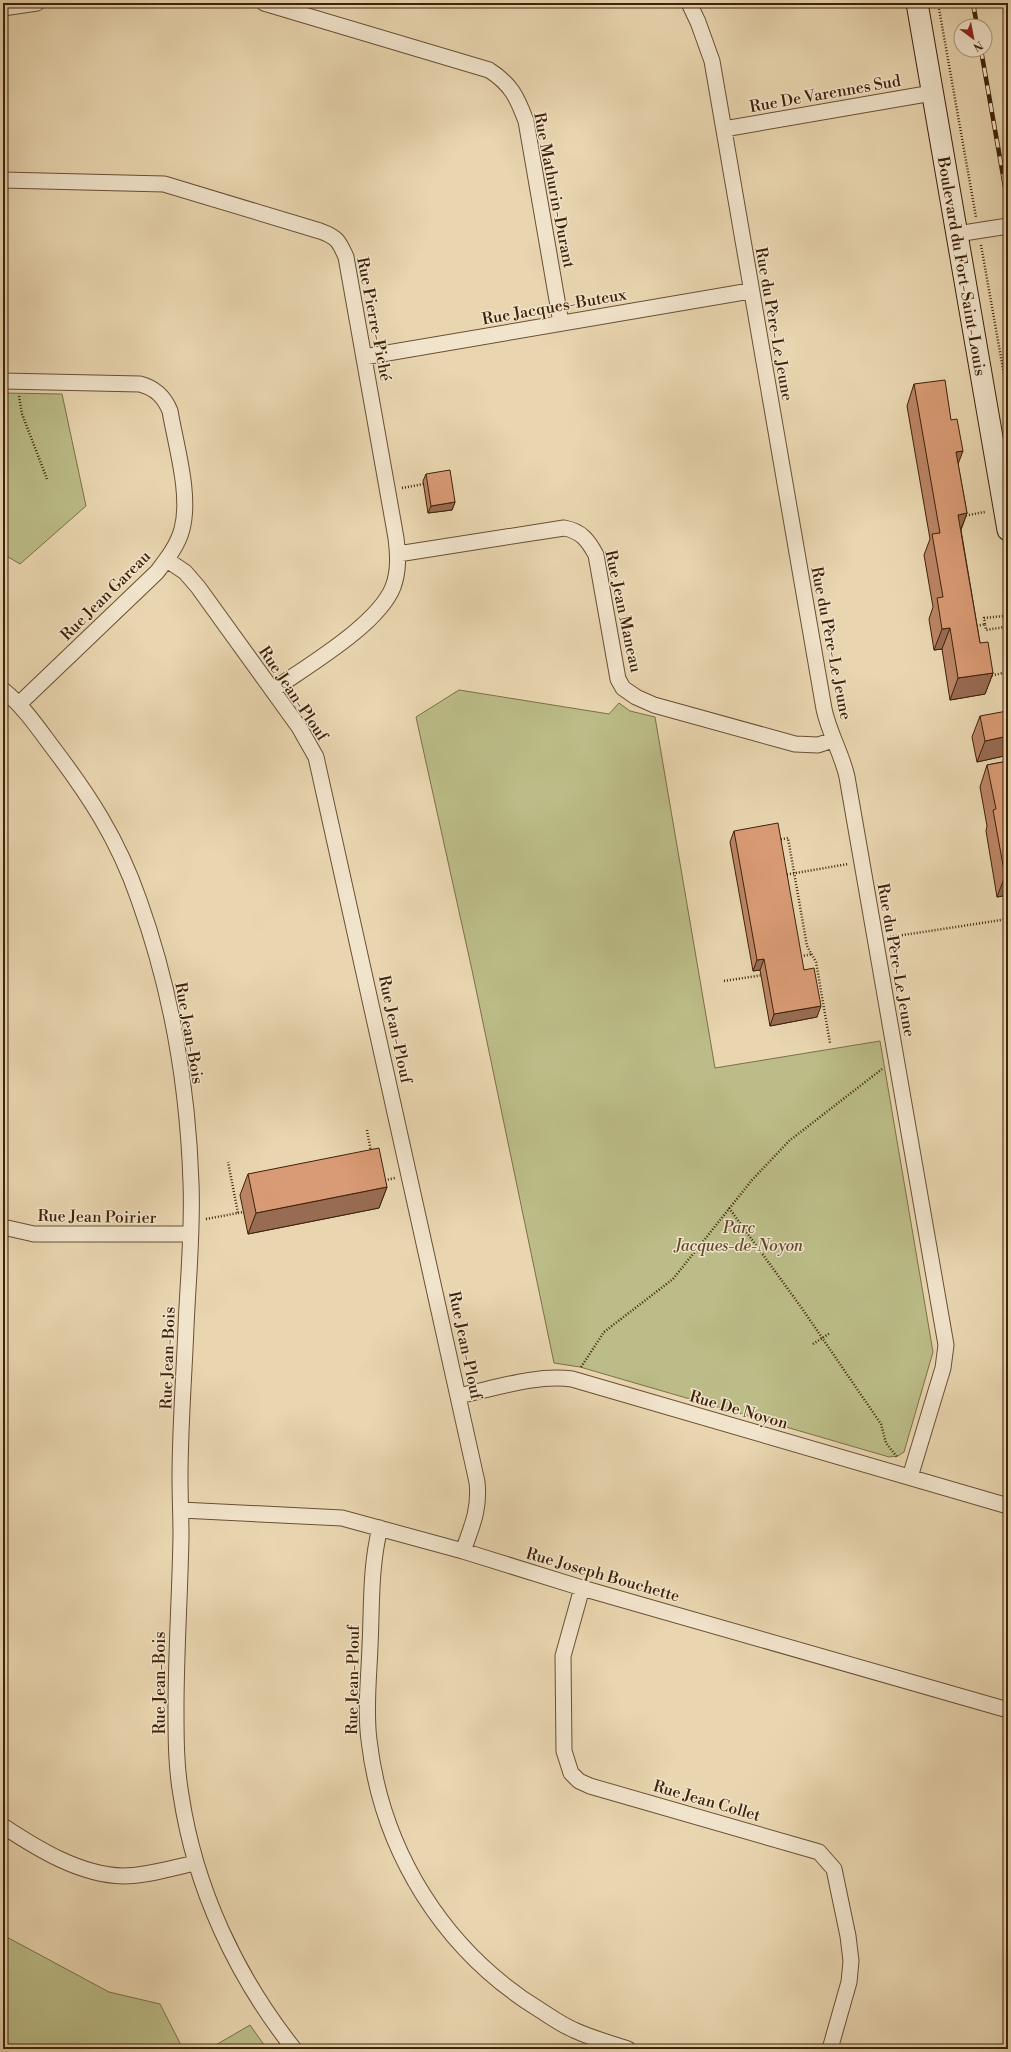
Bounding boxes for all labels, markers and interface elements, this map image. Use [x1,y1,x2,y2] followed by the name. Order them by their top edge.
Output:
[953,18,993,58] north arrow
[970,37,985,54] text: N
[748,71,902,117] street label: Rue De Varennes Sud
[529,111,579,270] street label: Rue Mathurin-Durant
[933,154,990,377] street label: Boulevard du Fort-Saint-Louis
[751,246,797,403] street label: Rue du Père-Le Jeune
[352,255,396,383] street label: Rue Pierre-Piché
[480,284,629,330] street label: Rue Jacques-Buteux
[56,546,155,645] street label: Rue Jean Gareau
[600,548,646,674] street label: Rue Jean Maneau
[806,565,856,722] street label: Rue du Père-Le Jeune
[254,642,333,746] street label: Rue Jean-Plouf
[873,882,919,1039] street label: Rue du Père-Le Jeune
[374,973,416,1086] street label: Rue Jean-Plouf
[170,981,208,1086] street label: Rue Jean-Bois
[37,1206,157,1228] street label: Rue Jean Poirier
[673,1218,804,1256] park label: Parc Jacques-de-Noyon
[444,1289,486,1402] street label: Rue Jean-Plouf
[156,1306,180,1410] street label: Rue Jean-Bois
[687,1386,791,1434] street label: Rue De Noyon
[524,1543,682,1606] street label: Rue Joseph Bouchette
[342,1624,364,1735] street label: Rue Jean-Plouf
[150,1632,170,1734] street label: Rue Jean-Bois
[651,1776,763,1826] street label: Rue Jean Collet

